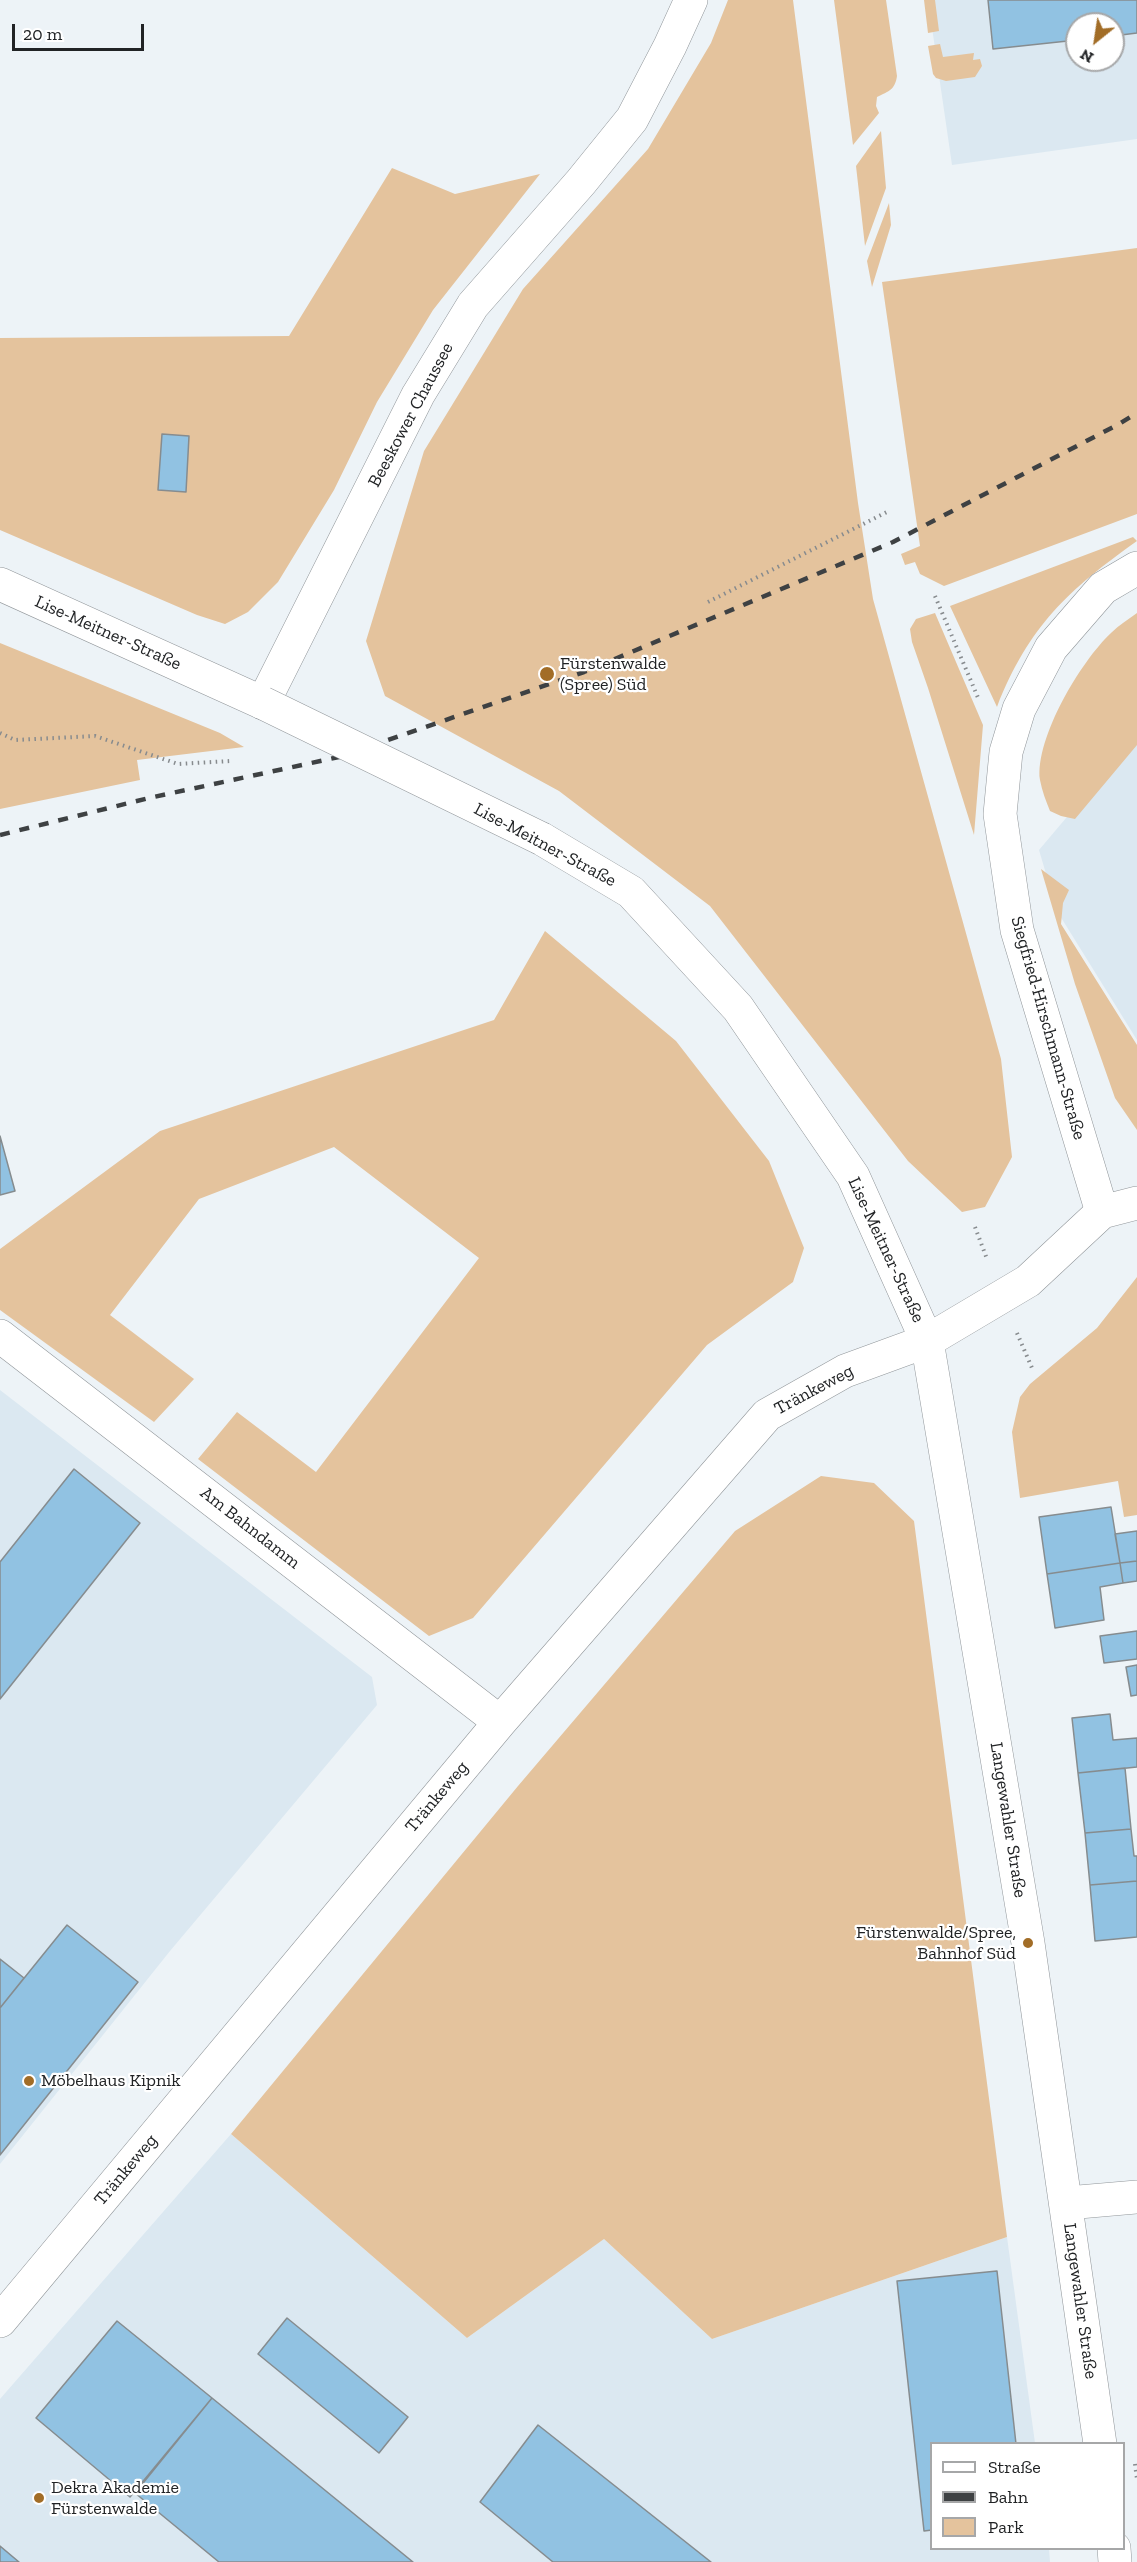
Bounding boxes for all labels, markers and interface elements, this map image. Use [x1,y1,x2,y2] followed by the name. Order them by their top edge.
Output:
[15,12,147,50] scale bar
[1065,12,1125,72] north arrow
[23,23,62,45] text: 20 m
[1077,45,1097,68] text: N
[364,339,458,491] street label: Beeskower Chaussee
[31,591,185,675] street label: Lise-Meitner-Straße
[560,653,666,696] place label: Fürstenwalde (Spree) Süd
[538,665,556,683] marker: Fürstenwalde (Spree) Süd
[470,798,620,892] street label: Lise-Meitner-Straße
[1006,914,1090,1142] street label: Siegfried-Hirschmann-Straße
[843,1174,929,1326] street label: Lise-Meitner-Straße
[771,1360,857,1420] street label: Tränkeweg
[196,1482,304,1574] street label: Am Bahndamm
[985,1741,1031,1899] street label: Langewahler Straße
[401,1757,473,1837] street label: Tränkeweg
[856,1922,1016,1964] place label: Fürstenwalde/Spree, Bahnhof Süd
[1021,1936,1035,1950] marker: Fürstenwalde/Spree, Bahnhof Süd
[41,2070,181,2092] place label: Möbelhaus Kipnik
[22,2074,36,2088] marker: Möbelhaus Kipnik
[90,2130,162,2210] street label: Tränkeweg
[1058,2222,1102,2380] street label: Langewahler Straße
[930,2442,1125,2550] legend
[988,2456,1041,2478] text: Straße
[51,2477,179,2520] place label: Dekra Akademie Fürstenwalde
[988,2486,1028,2508] text: Bahn
[32,2491,46,2505] marker: Dekra Akademie Fürstenwalde
[988,2516,1024,2538] text: Park

